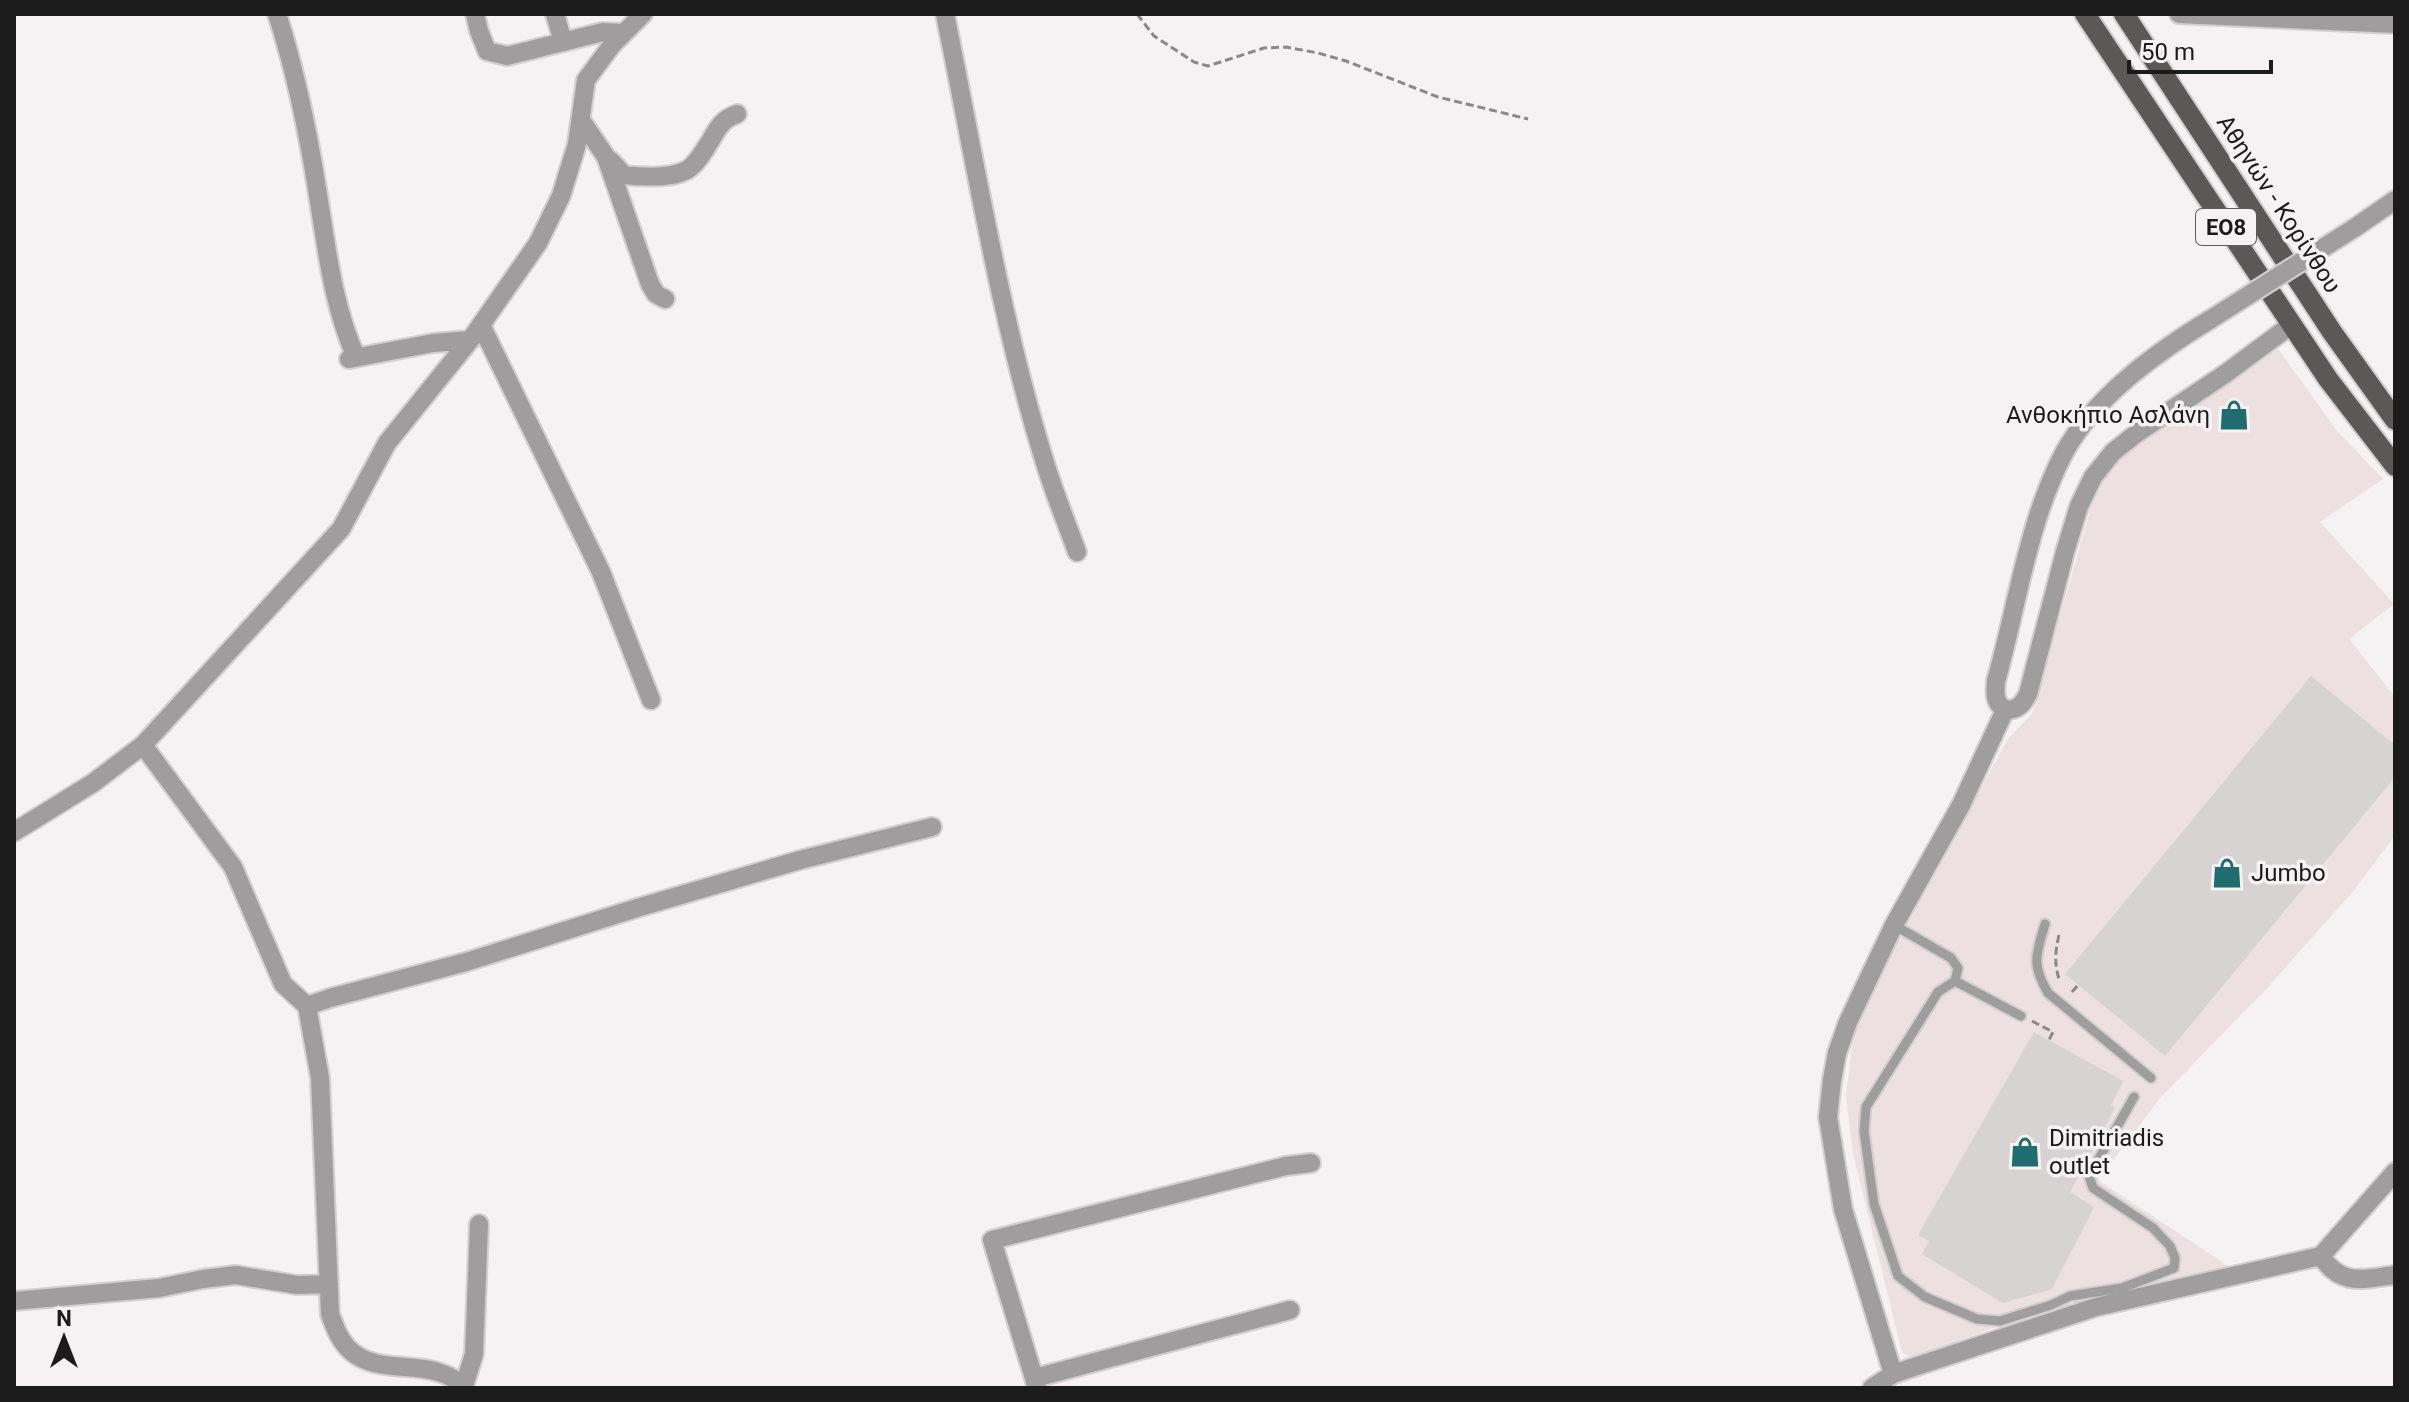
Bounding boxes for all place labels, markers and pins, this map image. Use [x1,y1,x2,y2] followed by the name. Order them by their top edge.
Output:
[2217,398,2251,432] shop icon: Ανθοκήπιο Ασλάνη
[2006,401,2210,429] place label: Ανθοκήπιο Ασλάνη
[2210,856,2244,890] shop icon: Jumbo
[2251,859,2326,887] place label: Jumbo
[2049,1124,2164,1180] place label: Dimitriadis outlet
[2008,1135,2042,1169] shop icon: Dimitriadis outlet

